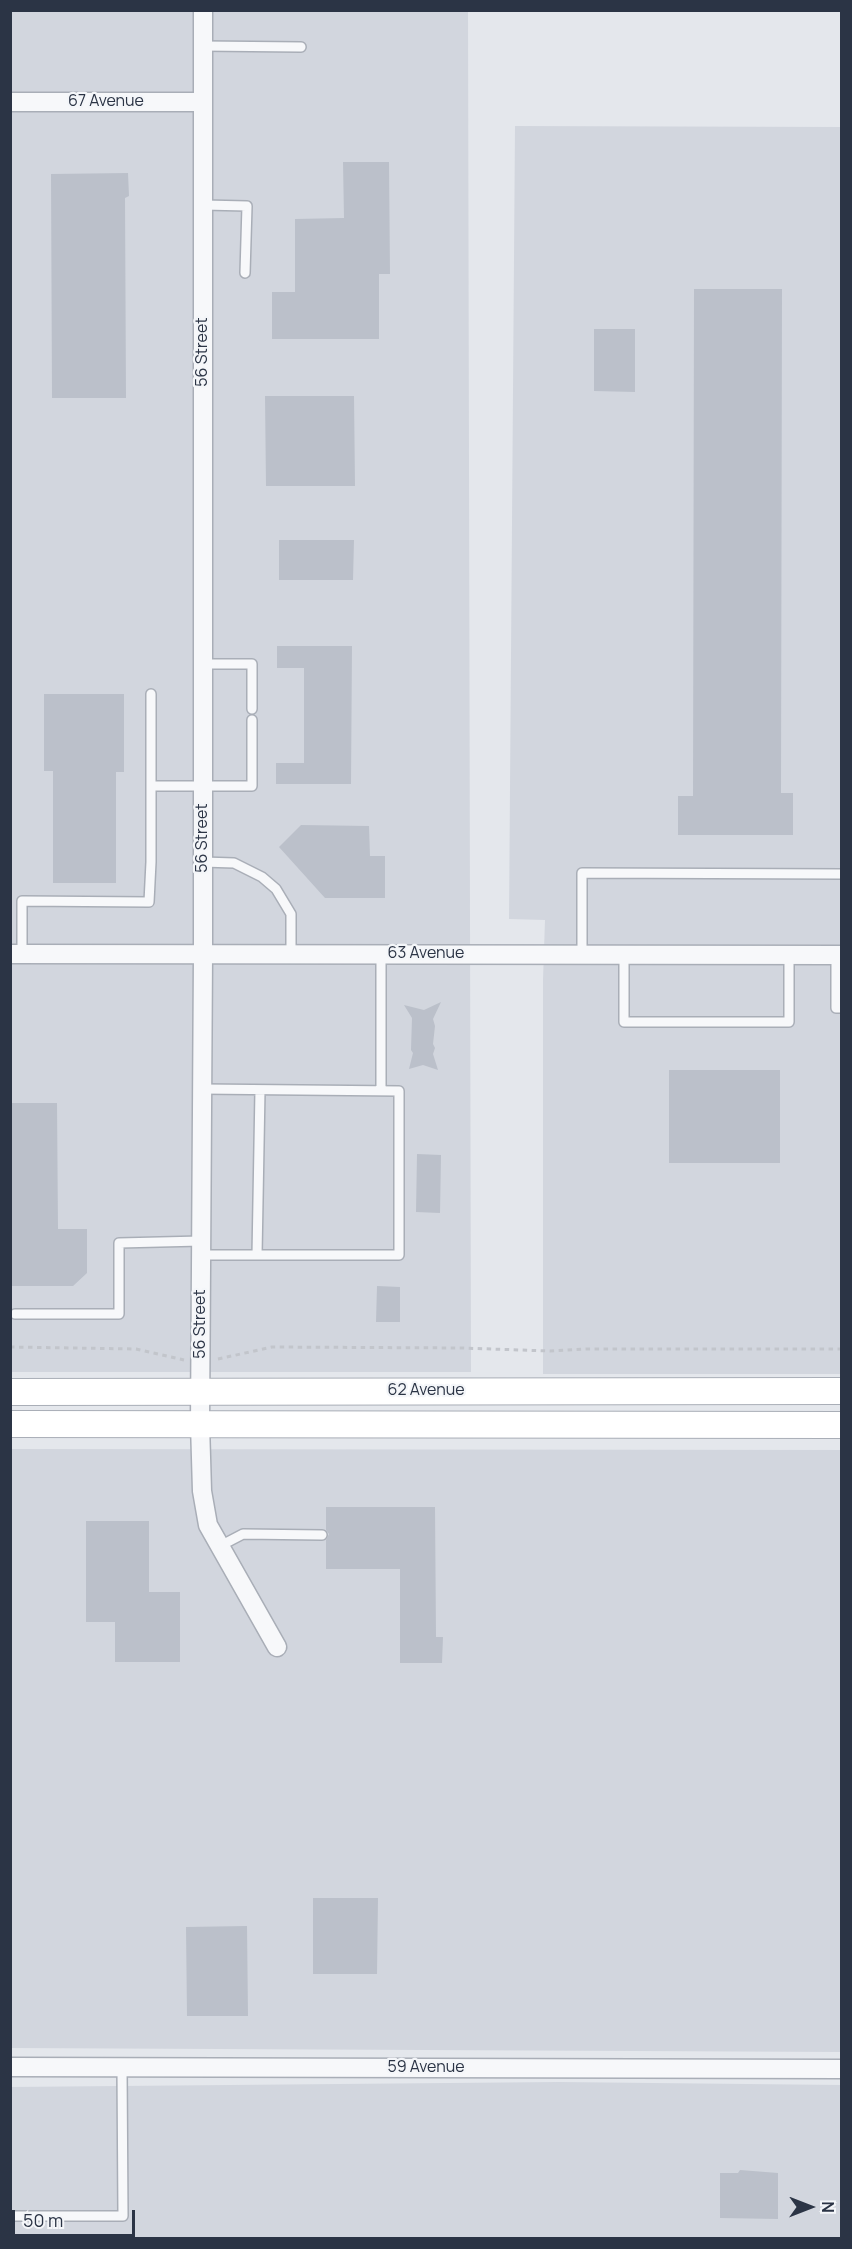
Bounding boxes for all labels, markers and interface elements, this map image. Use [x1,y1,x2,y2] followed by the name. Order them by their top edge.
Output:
[68,92,144,112] street label: 67 Avenue
[193,317,213,387] street label: 56 Street
[193,803,213,873] street label: 56 Street
[388,944,464,964] street label: 63 Avenue
[191,1289,211,1359] street label: 56 Street
[387,1381,465,1401] street label: 62 Avenue
[387,2058,465,2078] street label: 59 Avenue
[780,2177,840,2237] north arrow
[15,2198,138,2236] scale bar
[817,2201,839,2213] text: N
[23,2208,63,2232] text: 50 m

